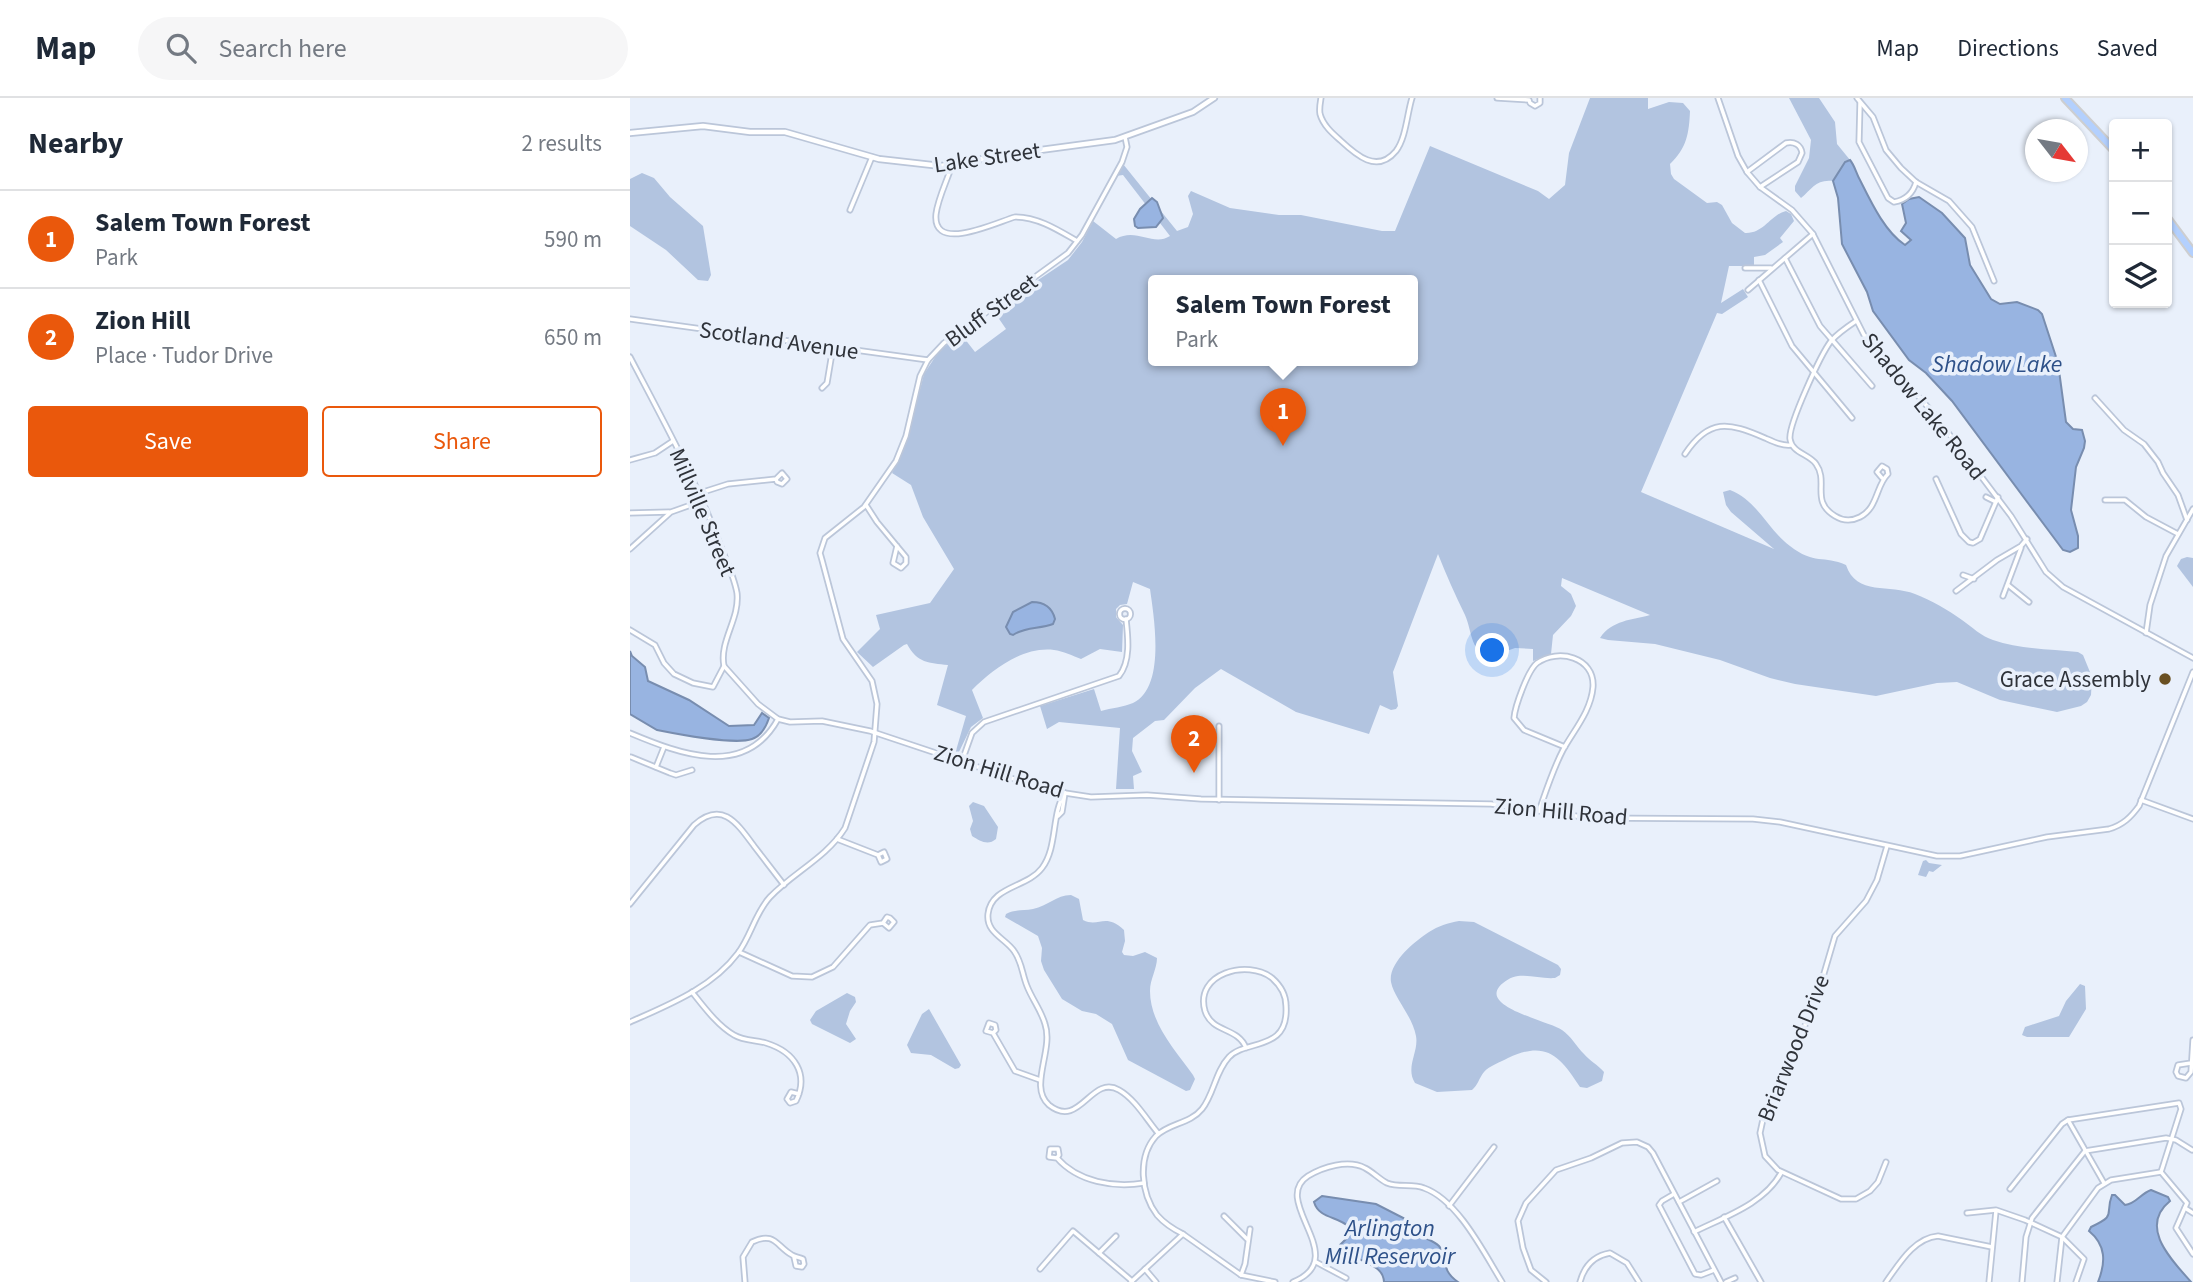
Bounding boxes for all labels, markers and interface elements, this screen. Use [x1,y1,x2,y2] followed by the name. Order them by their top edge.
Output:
[138,17,628,80] search box
[35,25,96,72] text: Map
[162,29,200,67] icon: search
[218,30,347,67] text: Search here
[1876,31,1919,66] text: Map
[1957,31,2059,66] text: Directions
[2097,31,2158,66] text: Saved
[2025,119,2088,182] north arrow
[2109,119,2172,308] map controls
[2109,119,2172,182] button: +
[28,122,123,165] text: Nearby
[522,127,602,160] text: 2 results
[932,134,1043,181] street label: Lake Street
[2109,182,2172,245] button: −
[95,204,311,241] text: Salem Town Forest
[45,223,57,256] text: 1
[544,223,602,256] text: 590 m
[95,241,138,274] text: Park
[2109,245,2172,308] button: layers
[938,265,1045,355] street label: Bluff Street
[1148,275,1418,366] popup
[1175,286,1391,323] text: Salem Town Forest
[95,302,190,339] text: Zion Hill
[697,313,861,368] street label: Scotland Avenue
[45,321,57,354] text: 2
[544,321,602,354] text: 650 m
[1175,323,1218,356] text: Park
[1854,325,1994,487] street label: Shadow Lake Road
[95,339,273,372] text: Place · Tudor Drive
[1932,347,2062,382] water label: Shadow Lake
[1260,388,1306,446] pin: 1
[28,406,308,477] button: Save
[322,406,602,477] button: Share
[661,443,744,581] street label: Millville Street
[1475,633,1509,667] your location
[2000,663,2151,696] place label: Grace Assembly
[2157,671,2173,687] marker: Grace Assembly
[1171,715,1217,773] pin: 2
[930,736,1068,807] street label: Zion Hill Road
[1493,789,1629,834] street label: Zion Hill Road
[1749,970,1838,1127] street label: Briarwood Drive
[1325,1211,1457,1274] water label: Arlington Mill Reservoir

